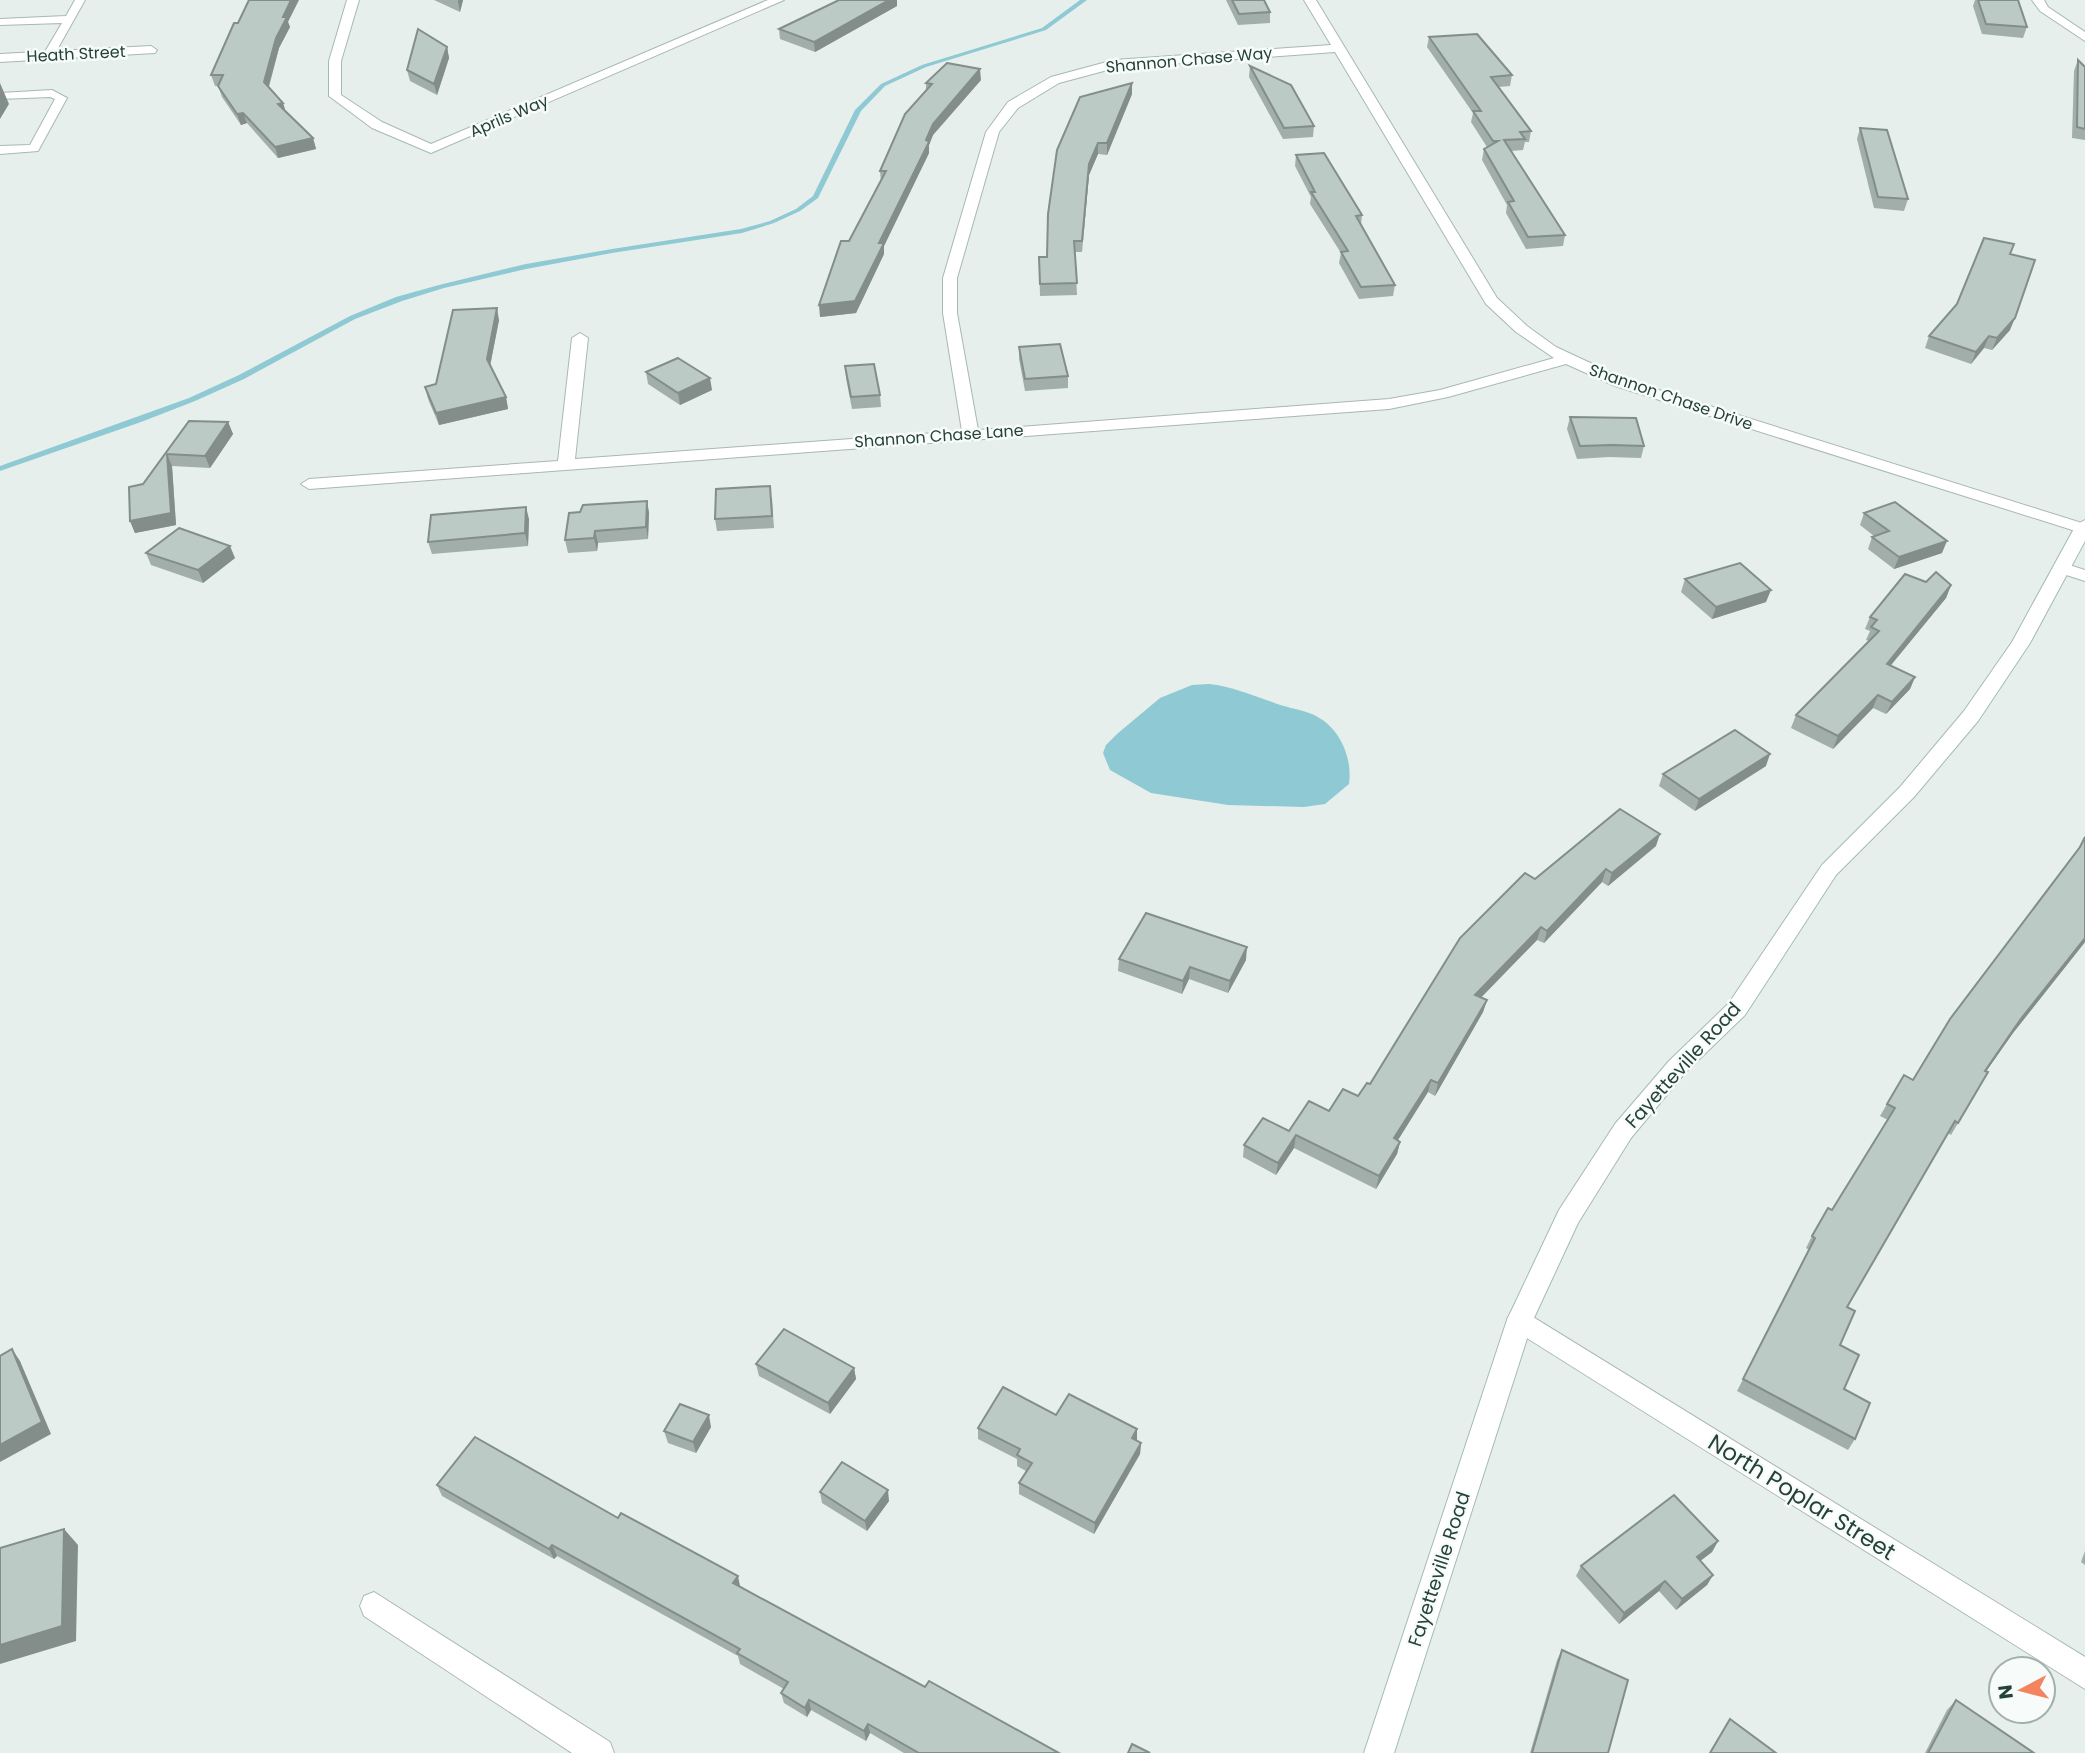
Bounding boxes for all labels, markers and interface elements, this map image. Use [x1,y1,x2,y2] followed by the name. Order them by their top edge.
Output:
[26,40,126,68] street label: Heath Street
[1105,41,1273,79] street label: Shannon Chase Way
[466,89,552,143] street label: Aprils Way
[1586,358,1756,436] street label: Shannon Chase Drive
[854,419,1024,453] street label: Shannon Chase Lane
[1619,996,1747,1134] street label: Fayetteville Road
[1702,1426,1902,1568] street label: North Poplar Street
[1401,1488,1477,1650] street label: Fayetteville Road
[1987,1655,2057,1725] north arrow
[1991,1683,2020,1701] text: N

